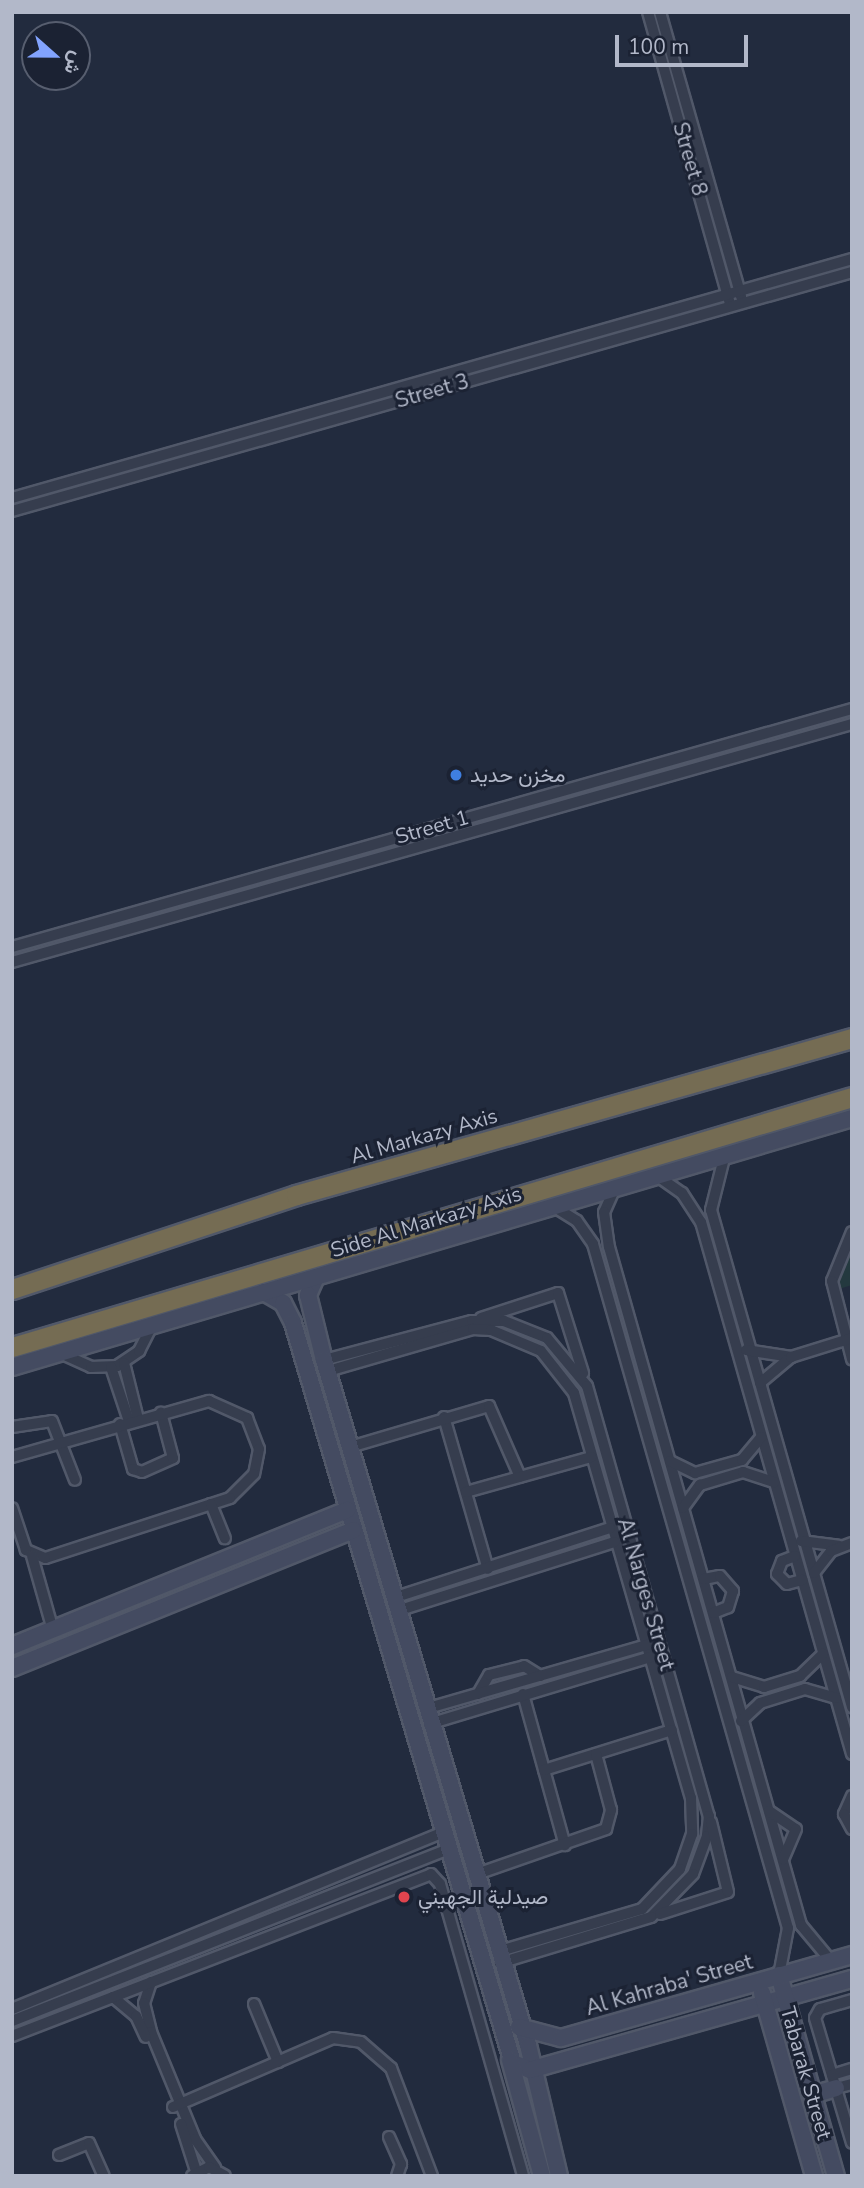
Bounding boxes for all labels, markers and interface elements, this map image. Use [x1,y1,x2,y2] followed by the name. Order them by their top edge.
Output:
[21,21,91,91] north arrow
[619,21,752,65] scale bar
[628,33,689,61] text: 100 m
[58,47,90,78] text: ش
[668,119,712,199] street label: Street 8
[392,369,472,413] street label: Street 3
[470,762,566,788] place label: مخزن حديد
[448,767,464,783] marker: مخزن حديد
[392,805,472,849] street label: Street 1
[348,1103,500,1169] street label: Al Markazy Axis
[328,1181,524,1263] street label: Side Al Markazy Axis
[612,1515,680,1673] street label: Al Narges Street
[418,1884,548,1910] place label: صيدلية الجهيني
[396,1889,412,1905] marker: صيدلية الجهيني
[583,1949,755,2021] street label: Al Kahraba' Street
[775,2004,837,2142] street label: Tabarak Street

